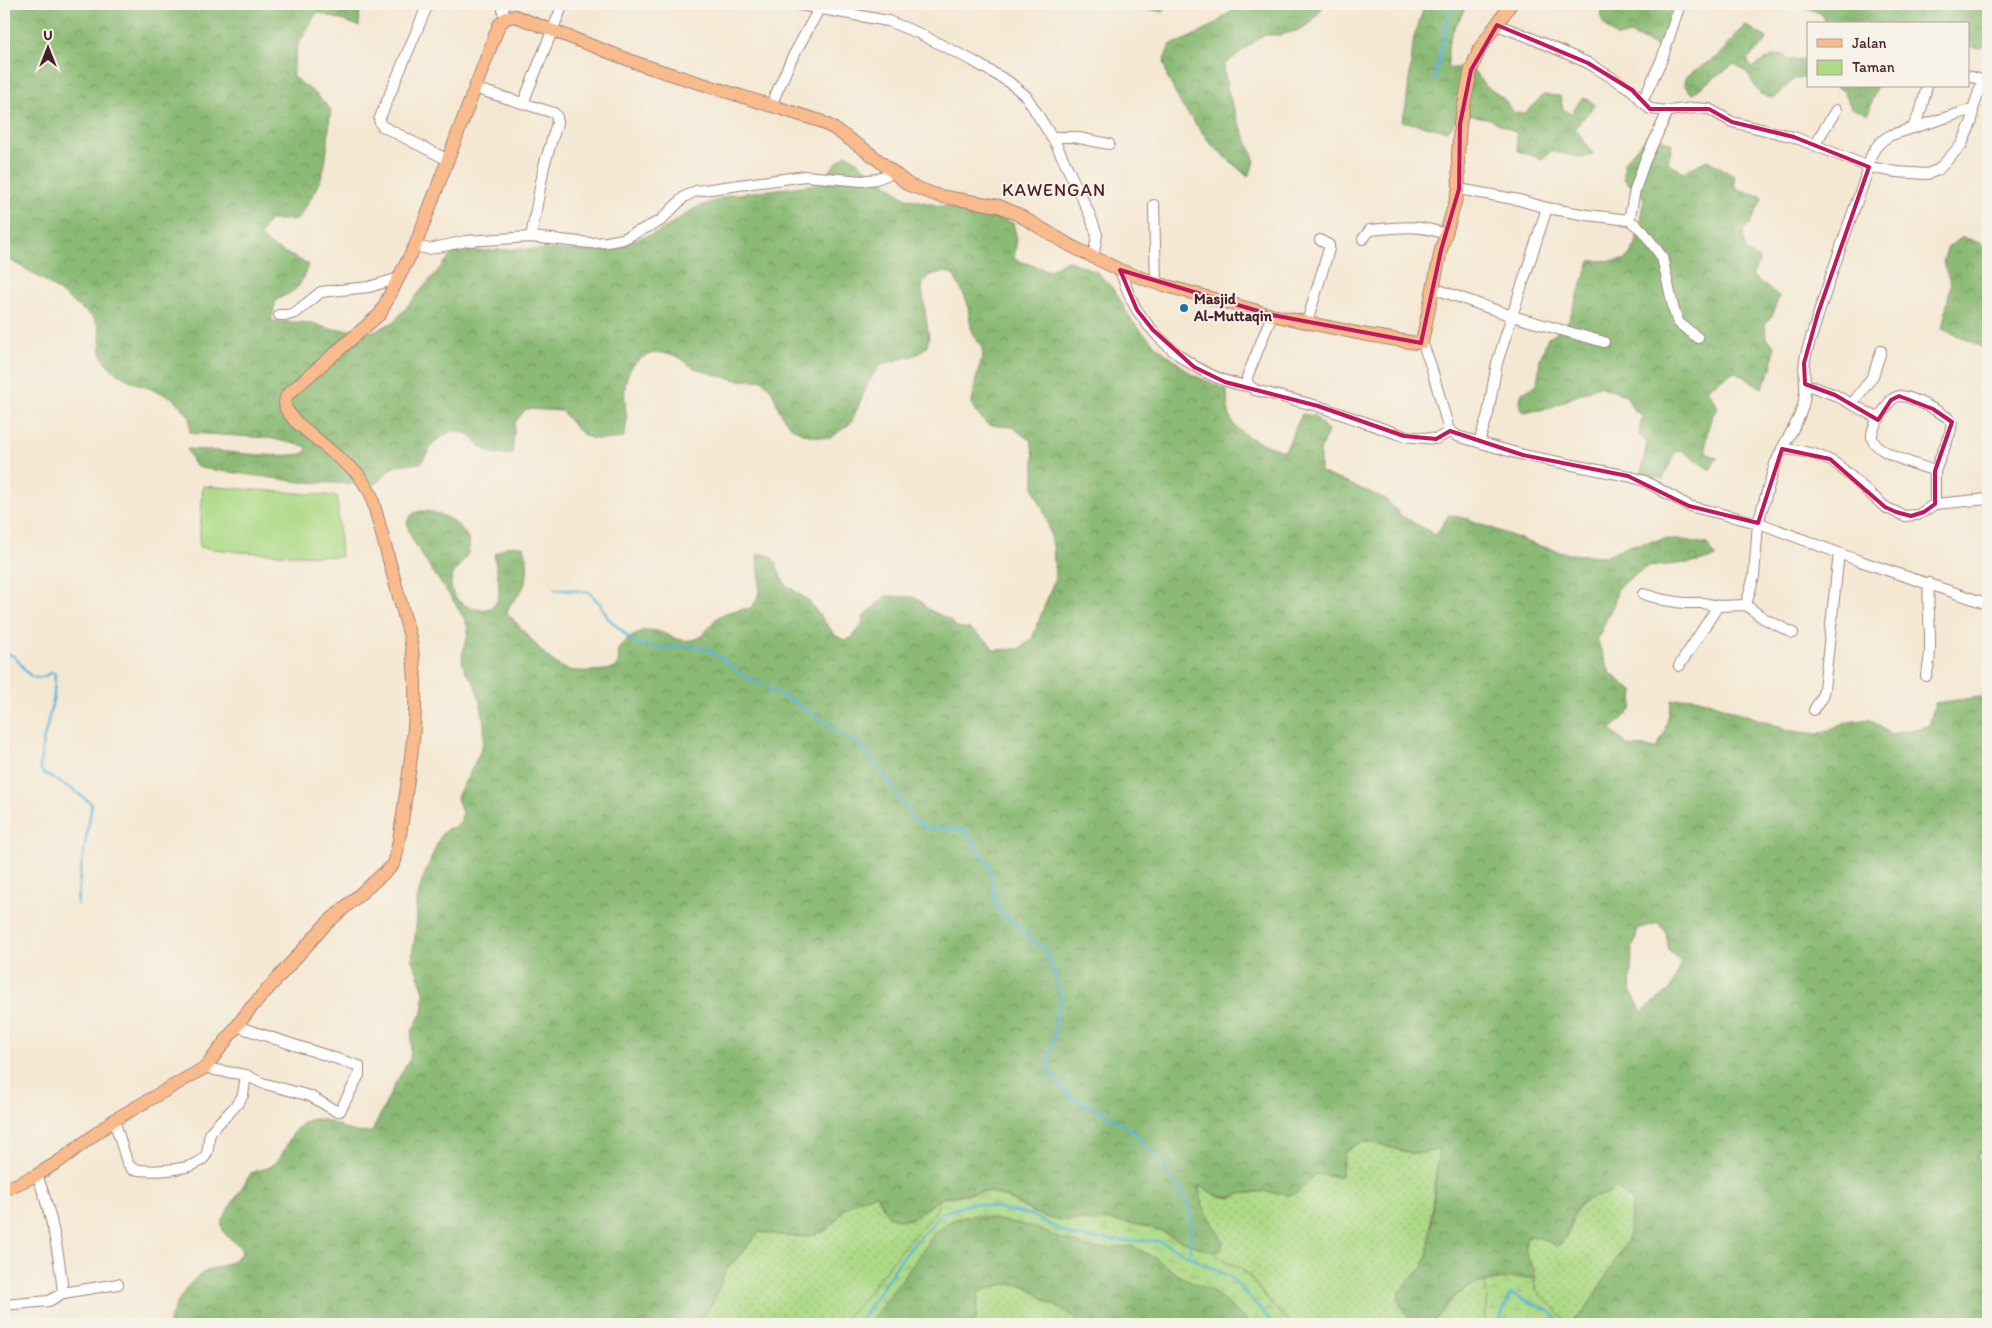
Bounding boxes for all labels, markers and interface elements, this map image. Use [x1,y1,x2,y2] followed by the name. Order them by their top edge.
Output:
[22,22,72,72] north arrow
[1807,22,1970,88] legend
[43,27,53,44] text: U
[1852,34,1886,52] text: Jalan
[1852,58,1895,76] text: Taman
[1002,179,1106,201] district label: KAWENGAN
[1193,290,1272,326] place label: Masjid Al-Muttaqin
[1178,302,1190,314] marker: Masjid Al-Muttaqin

